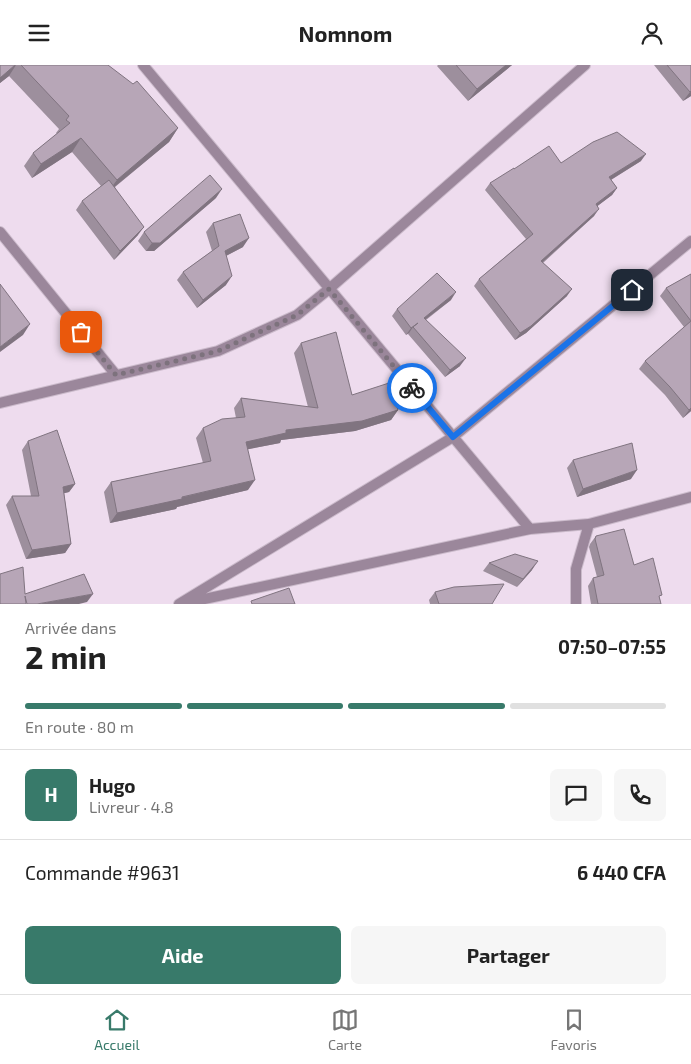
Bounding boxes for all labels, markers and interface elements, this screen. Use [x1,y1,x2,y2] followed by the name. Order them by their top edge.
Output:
[25,19,53,47] icon: menu
[638,19,666,47] icon: person
[299,20,392,46] text: Nomnom
[611,269,653,311] pin
[618,276,646,304] icon: home
[60,311,102,353] pin
[67,318,95,346] icon: bag
[387,363,437,413] courier
[398,374,426,402] icon: bike
[25,618,116,637] text: Arrivée dans
[558,635,666,658] text: 07:50–07:55
[25,637,107,675] text: 2 min
[25,717,134,736] text: En route · 80 m
[550,769,602,821] button: chat
[614,769,666,821] button: phone
[89,774,136,797] text: Hugo
[44,783,58,806] text: H
[89,797,174,816] text: Livreur · 4.8
[25,861,180,884] text: Commande #9631
[577,861,666,884] text: 6 440 CFA
[25,926,341,984] button: Aide
[351,926,666,984] button: Partager
[94,1006,140,1053] tab: Accueil
[328,1006,362,1053] tab: Carte
[550,1006,597,1053] tab: Favoris

